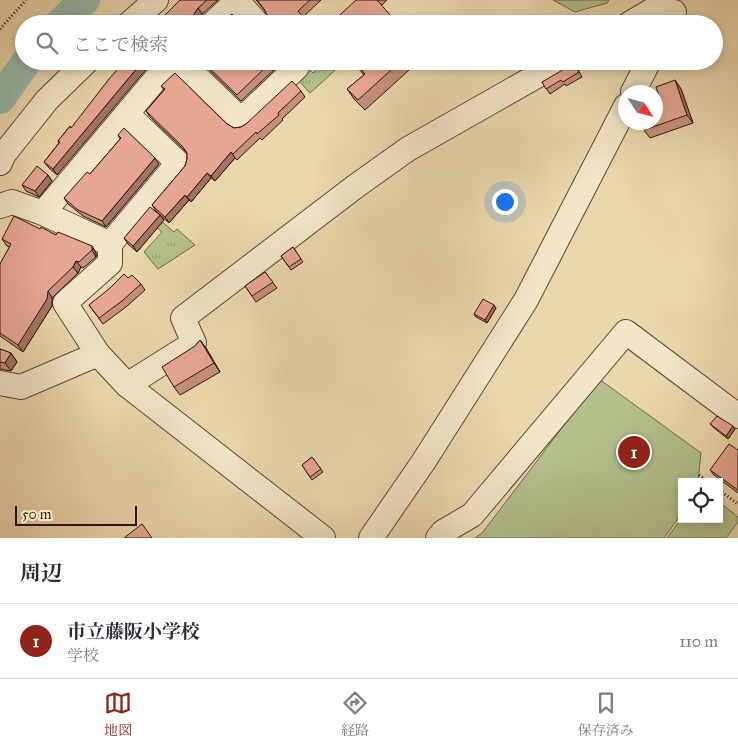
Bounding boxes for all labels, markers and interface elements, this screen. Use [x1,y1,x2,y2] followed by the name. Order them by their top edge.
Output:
[15,15,723,70] search box
[33,29,61,57] icon: search
[73,33,168,56] text: ここで検索
[618,85,663,130] north arrow
[492,189,518,215] your location
[618,433,650,471] pin: 1
[678,478,723,523] map controls
[678,478,723,523] button: locate
[15,503,138,526] scale bar
[22,506,51,523] text: 50 m
[20,560,62,586] text: 周辺
[67,620,200,643] text: 市立藤阪小学校
[33,632,39,651] text: 1
[679,632,718,651] text: 110 m
[67,646,99,665] text: 学校
[104,689,132,739] tab: 地図
[341,689,369,739] tab: 経路
[578,689,634,739] tab: 保存済み

